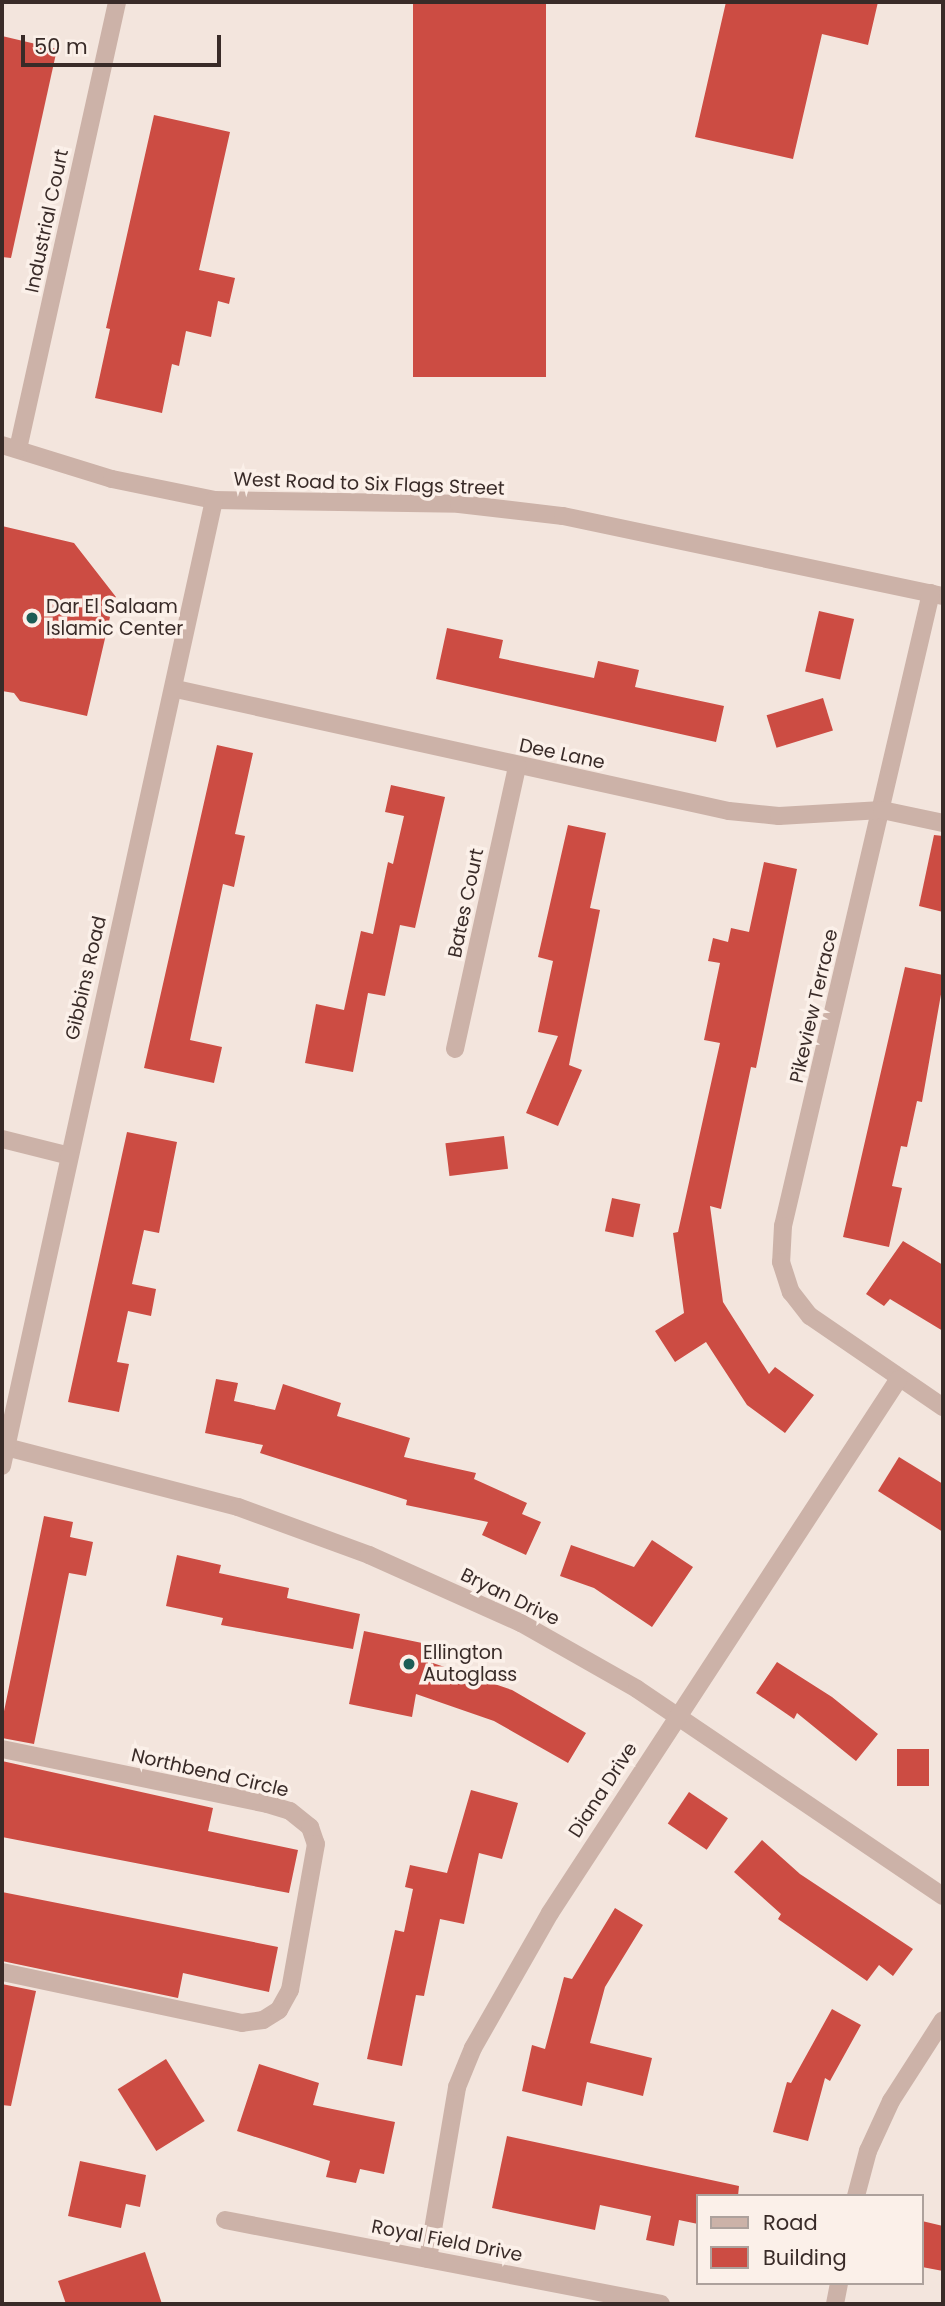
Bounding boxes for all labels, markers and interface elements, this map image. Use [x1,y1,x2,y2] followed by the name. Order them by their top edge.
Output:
[24,21,224,65] scale bar
[34,32,88,61] text: 50 m
[21,147,73,295] street label: Industrial Court
[233,468,505,500] street label: West Road to Six Flags Street
[46,596,183,640] place label: Dar El Salaam Islamic Center
[24,610,40,626] marker: Dar El Salaam Islamic Center
[517,734,607,774] street label: Dee Lane
[443,846,489,960] street label: Bates Court
[61,914,111,1042] street label: Gibbins Road
[785,927,843,1085] street label: Pikeview Terrace
[457,1563,563,1631] street label: Bryan Drive
[423,1642,517,1686] place label: Ellington Autoglass
[401,1656,417,1672] marker: Ellington Autoglass
[564,1738,642,1842] street label: Diana Drive
[129,1744,291,1802] street label: Northbend Circle
[696,2194,924,2285] legend
[763,2208,818,2237] text: Road
[370,2215,524,2267] street label: Royal Field Drive
[763,2243,847,2272] text: Building

